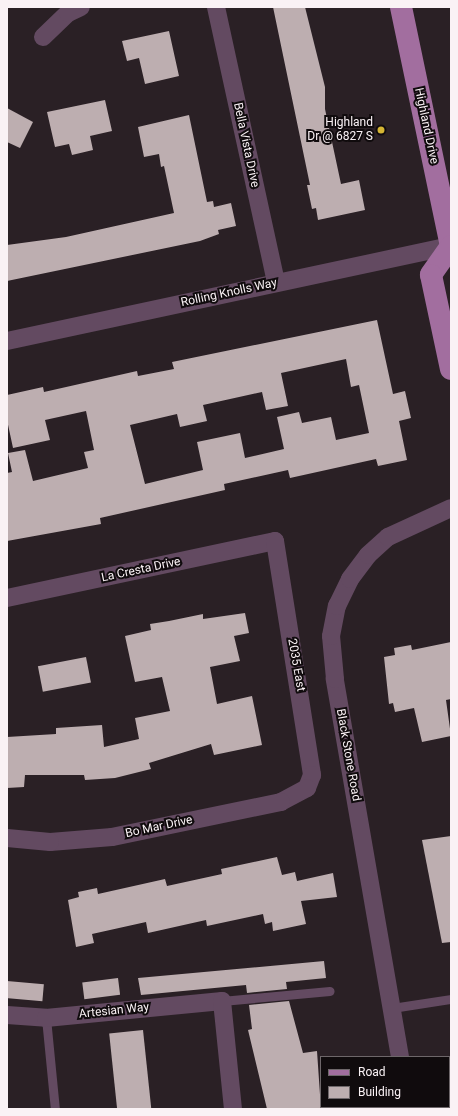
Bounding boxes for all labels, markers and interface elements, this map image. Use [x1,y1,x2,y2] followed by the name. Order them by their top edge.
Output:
[411,87,441,165] street label: Highland Drive
[230,101,262,189] street label: Bella Vista Drive
[307,116,373,144] place label: Highland Dr @ 6827 S
[376,125,386,135] marker: Highland Dr @ 6827 S
[180,276,278,310] street label: Rolling Knolls Way
[100,555,182,585] street label: La Cresta Drive
[284,637,308,693] street label: 2035 East
[333,708,363,802] street label: Black Stone Road
[124,813,194,841] street label: Bo Mar Drive
[78,1000,150,1022] street label: Artesian Way
[320,1056,450,1108] legend
[358,1065,386,1079] text: Road
[358,1085,401,1099] text: Building

